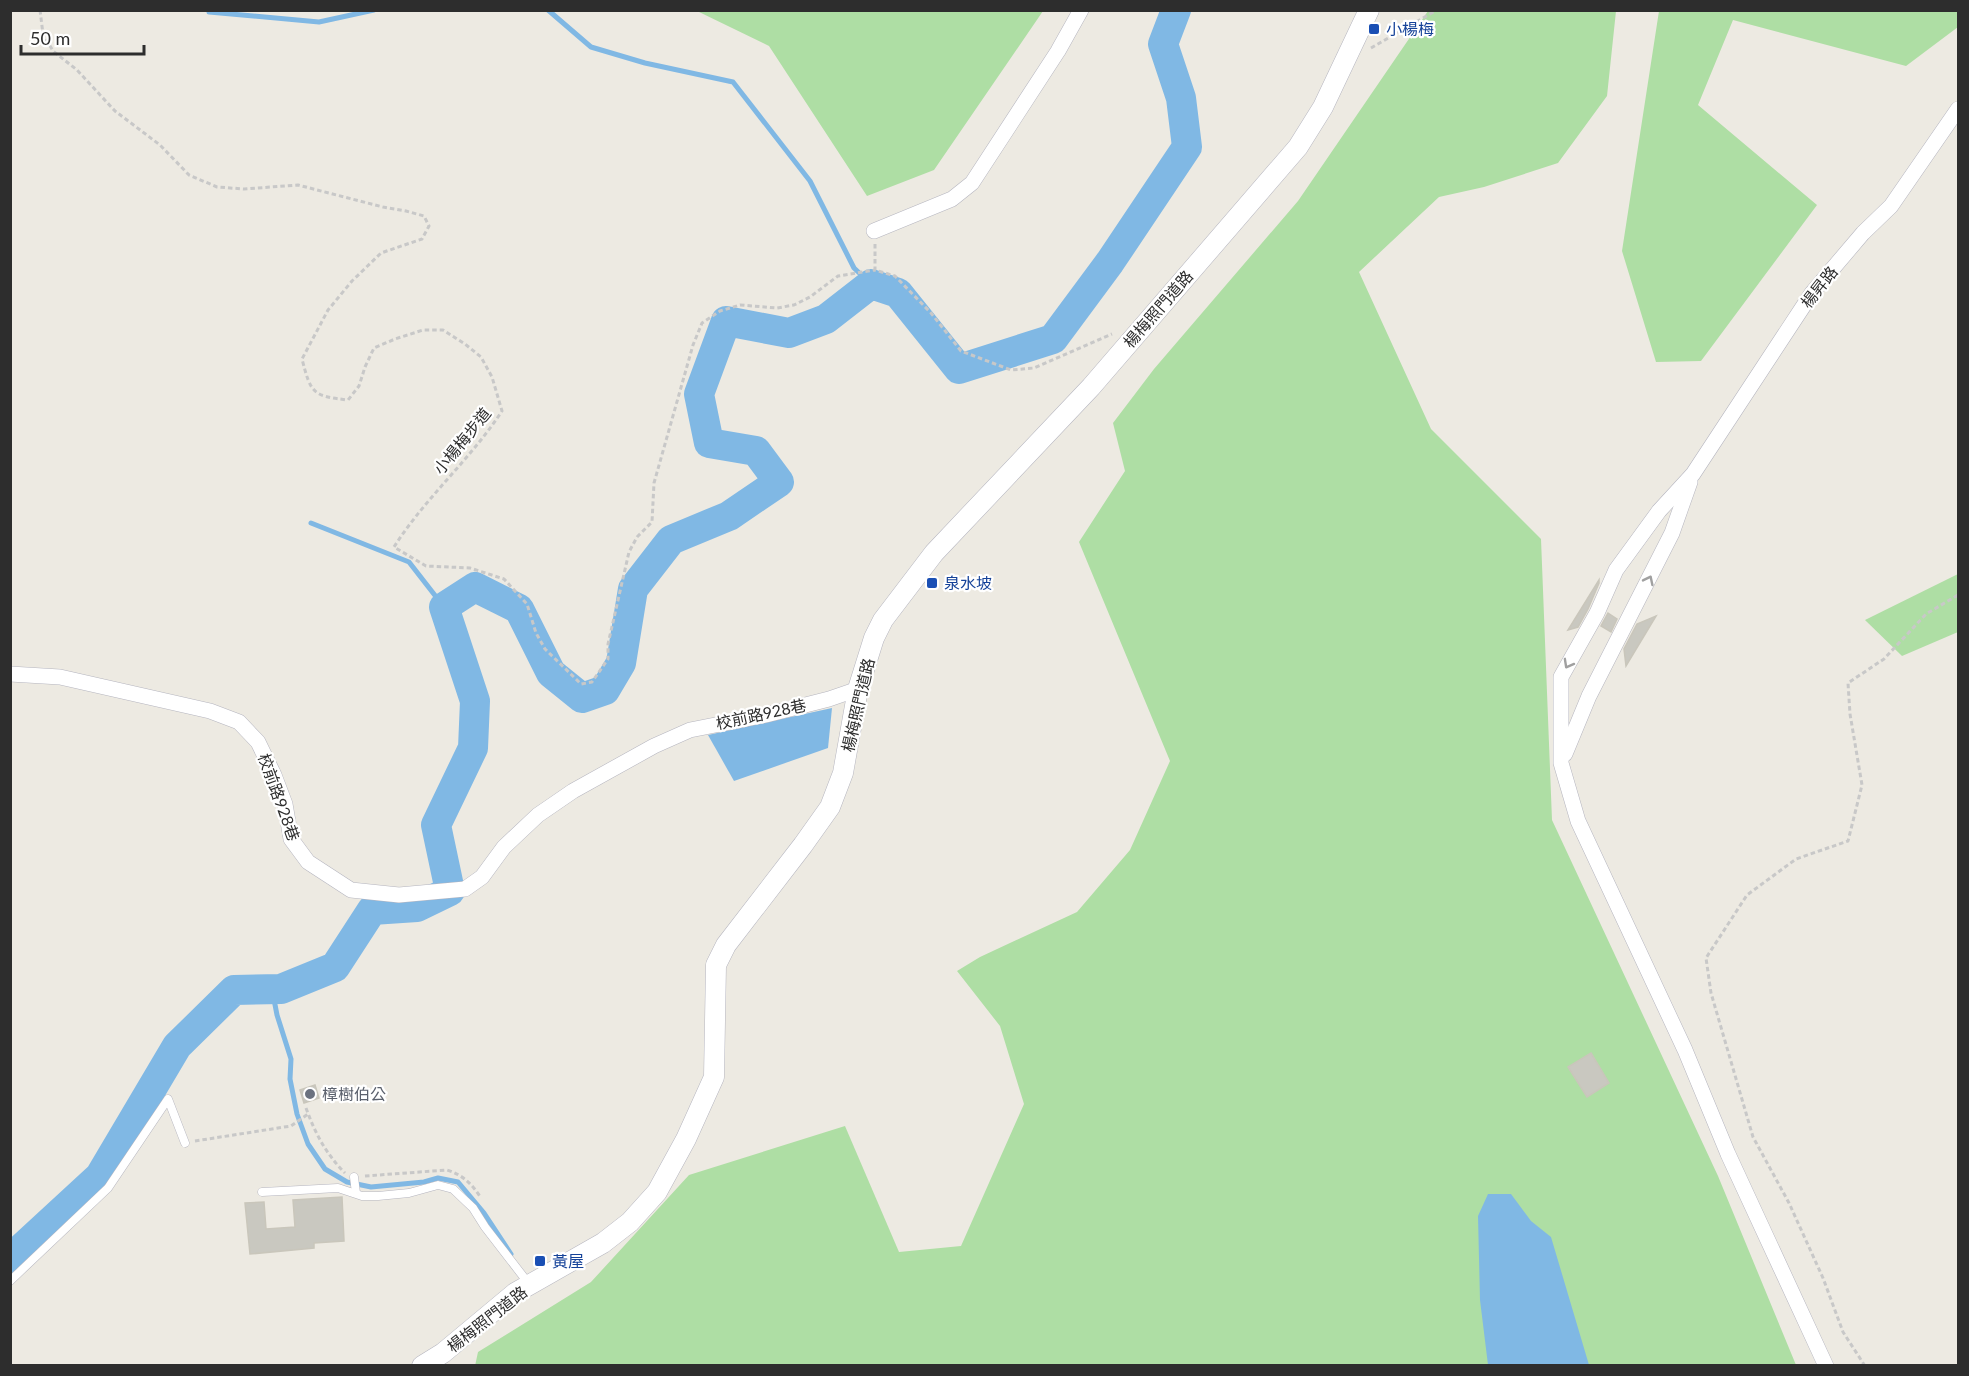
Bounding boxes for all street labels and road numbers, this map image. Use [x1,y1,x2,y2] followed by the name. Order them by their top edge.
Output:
[1796,262,1841,311] street label: 楊昇路
[1119,266,1196,351] street label: 楊梅照門道路
[429,404,494,478] street label: 小楊梅步道
[837,656,878,754] street label: 楊梅照門道路
[714,695,808,732] street label: 校前路928巷
[255,750,304,843] street label: 校前路928巷
[443,1282,530,1356] street label: 楊梅照門道路

